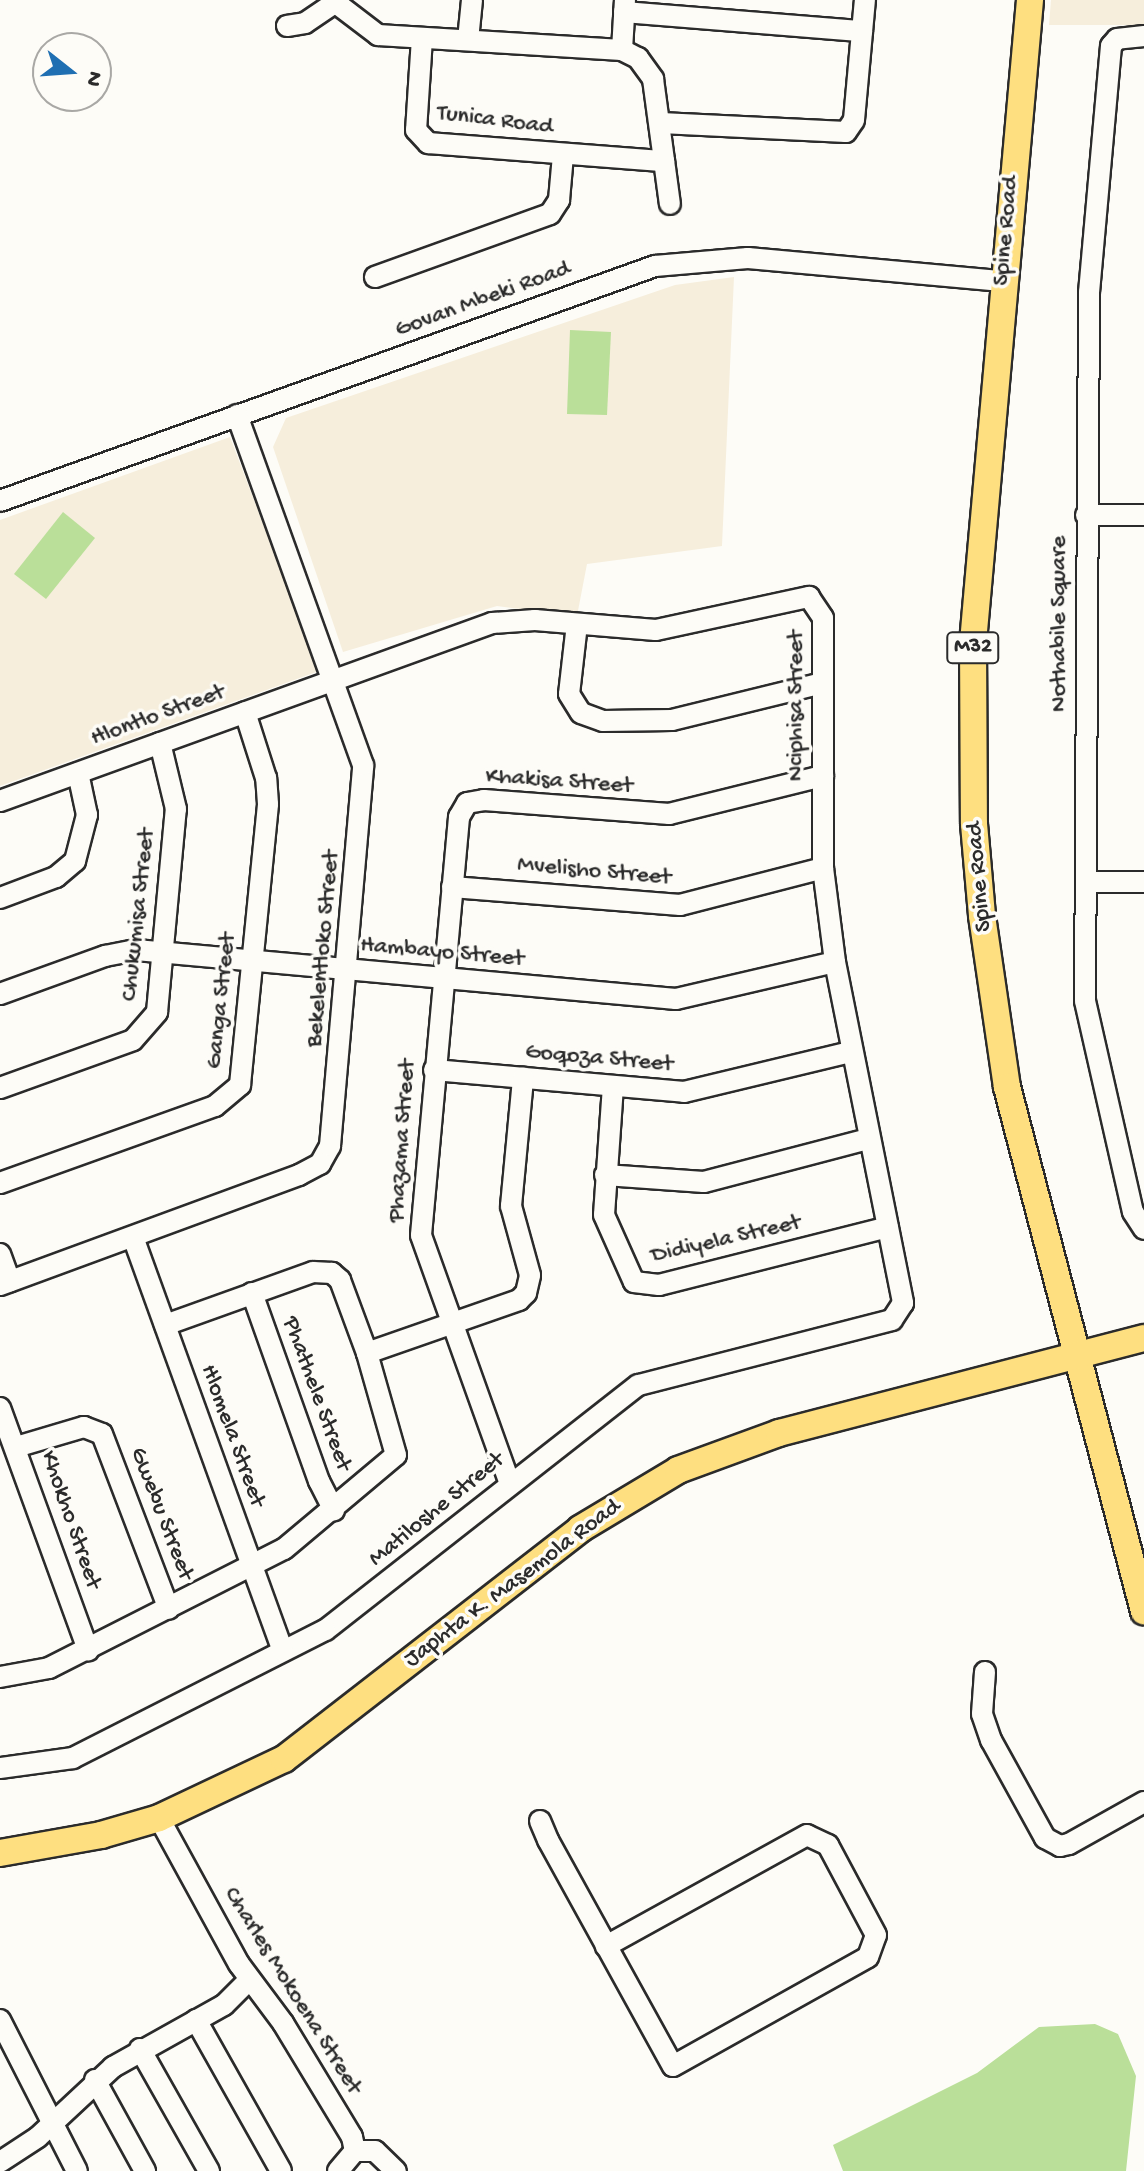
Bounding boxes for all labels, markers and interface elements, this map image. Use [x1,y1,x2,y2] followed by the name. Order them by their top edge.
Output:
[32,32,112,112] north arrow
[79,68,108,89] text: N
[435,100,555,142] street label: Tunica Road
[988,175,1026,287] street label: Spine Road
[391,255,575,345] street label: Govan Mbeki Road
[1046,536,1074,712] street label: Nothabile Square
[945,630,1001,666] road number: M32
[783,631,811,781] street label: Nciphisa Street
[87,679,229,753] street label: Hlontlo Street
[485,763,633,801] street label: Khakisa Street
[961,821,999,933] street label: Spine Road
[116,827,162,1003] street label: Chukumisa Street
[301,850,347,1048] street label: Bekelentloko Street
[516,851,672,893] street label: Mvelisho Street
[201,932,243,1070] street label: Ganga Street
[359,932,525,974] street label: Hambayo Street
[524,1038,674,1080] street label: Goqoza Street
[383,1058,423,1224] street label: Phazama Street
[648,1209,804,1271] street label: Didiyela Street
[275,1313,357,1475] street label: Phathele Street
[193,1361,271,1511] street label: Hlomela Street
[123,1444,199,1584] street label: Gwebu Street
[363,1446,511,1574] street label: Matiloshe Street
[33,1447,107,1593] street label: Khokho Street
[399,1493,627,1675] street label: Japhta K. Masemola Road
[216,1882,368,2100] street label: Charles Mokoena Street

